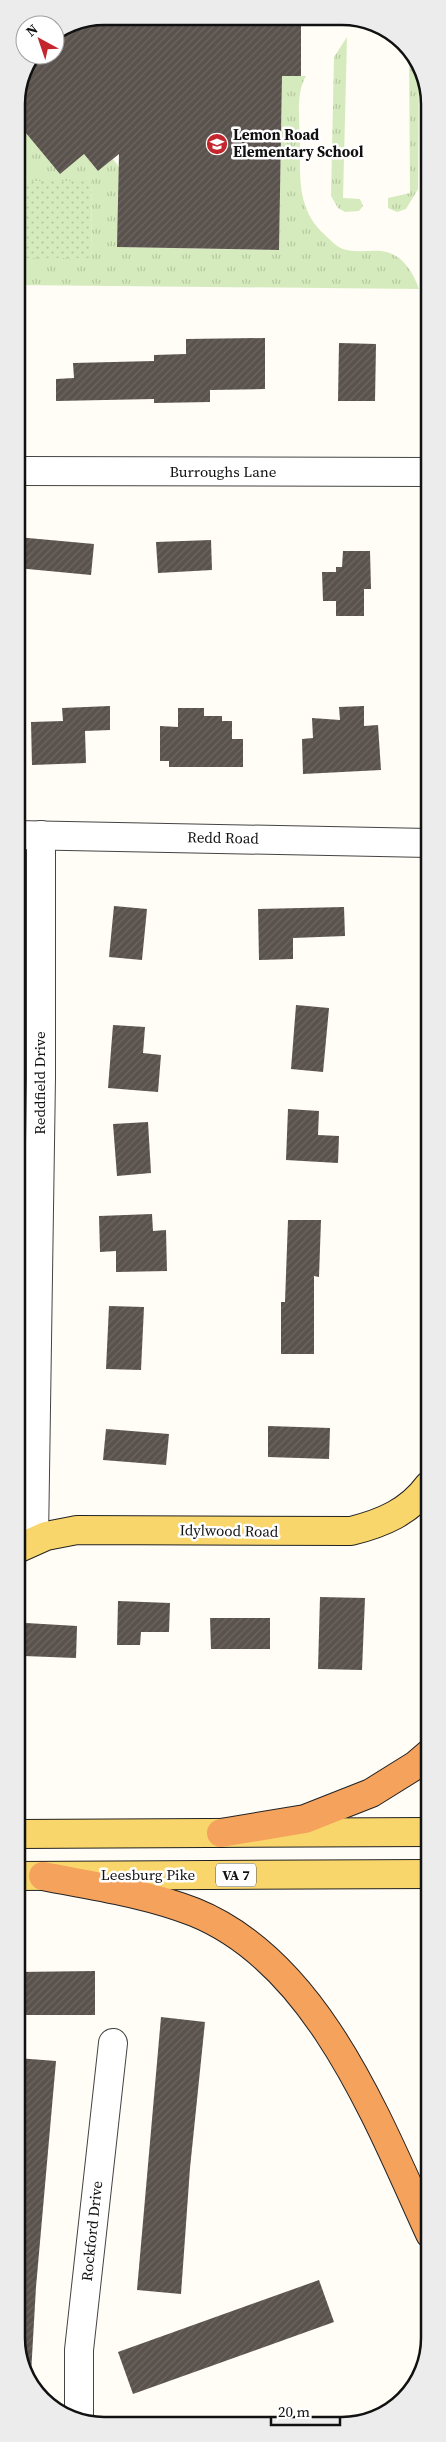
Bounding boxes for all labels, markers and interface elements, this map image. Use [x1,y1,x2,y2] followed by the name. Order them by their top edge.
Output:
[15,15,65,65] north arrow
[21,19,42,41] text: N
[233,124,364,162] place label: Lemon Road Elementary School
[205,132,229,156] school or university icon: Lemon Road Elementary School
[170,461,277,482] street label: Burroughs Lane
[187,826,260,849] street label: Redd Road
[29,1031,50,1135] street label: Reddfield Drive
[179,1519,279,1542] street label: Idylwood Road
[101,1864,196,1885] street label: Leesburg Pike
[216,1864,256,1886] road number: VA 7
[76,2179,107,2282] street label: Rockford Drive
[271,2394,340,2426] scale bar
[278,2401,310,2422] text: 20 m

